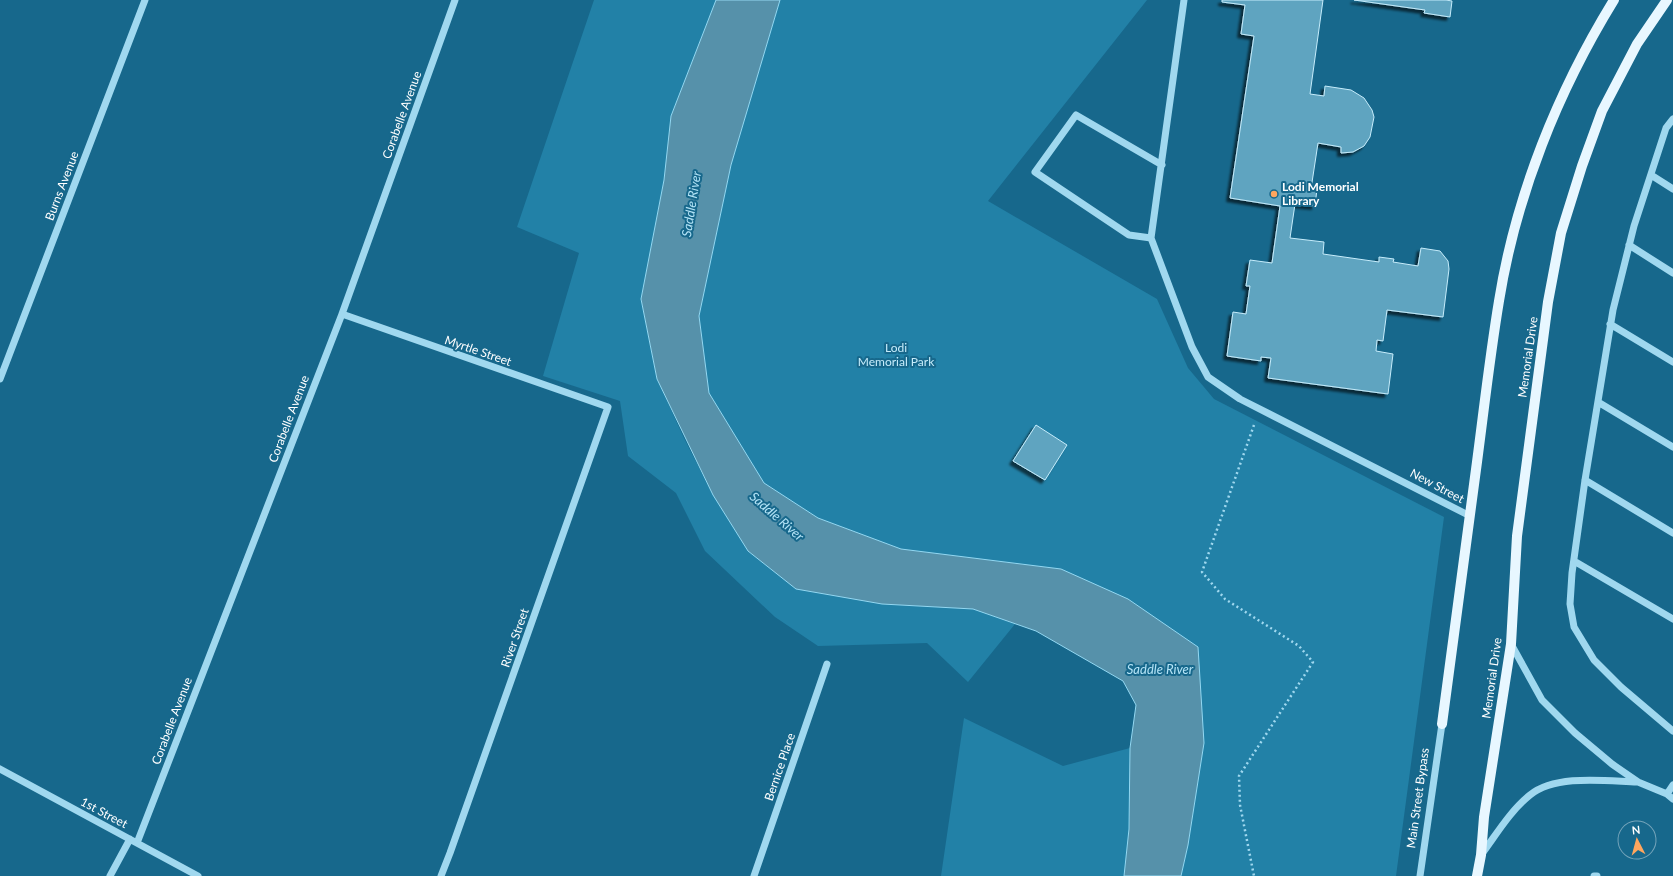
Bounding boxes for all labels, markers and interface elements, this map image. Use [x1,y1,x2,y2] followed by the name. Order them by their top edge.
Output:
[379,69,424,161] street label: Corabelle Avenue
[41,149,82,223] street label: Burns Avenue
[678,169,704,238] water label: Saddle River
[1282,179,1359,208] place label: Lodi Memorial Library
[1269,189,1279,199] marker: Lodi Memorial Library
[1514,315,1541,398] street label: Memorial Drive
[443,332,514,369] street label: Myrtle Street
[858,340,935,369] park label: Lodi Memorial Park
[265,373,312,465] street label: Corabelle Avenue
[1408,465,1467,506] street label: New Street
[747,488,808,544] water label: Saddle River
[497,606,532,669] street label: River Street
[1478,636,1505,719] street label: Memorial Drive
[1127,661,1194,677] water label: Saddle River
[148,675,195,767] street label: Corabelle Avenue
[761,731,798,803] street label: Bernice Place
[1403,747,1432,849] street label: Main Street Bypass
[78,794,131,832] street label: 1st Street
[1617,820,1657,860] north arrow
[1631,823,1641,836] text: N

